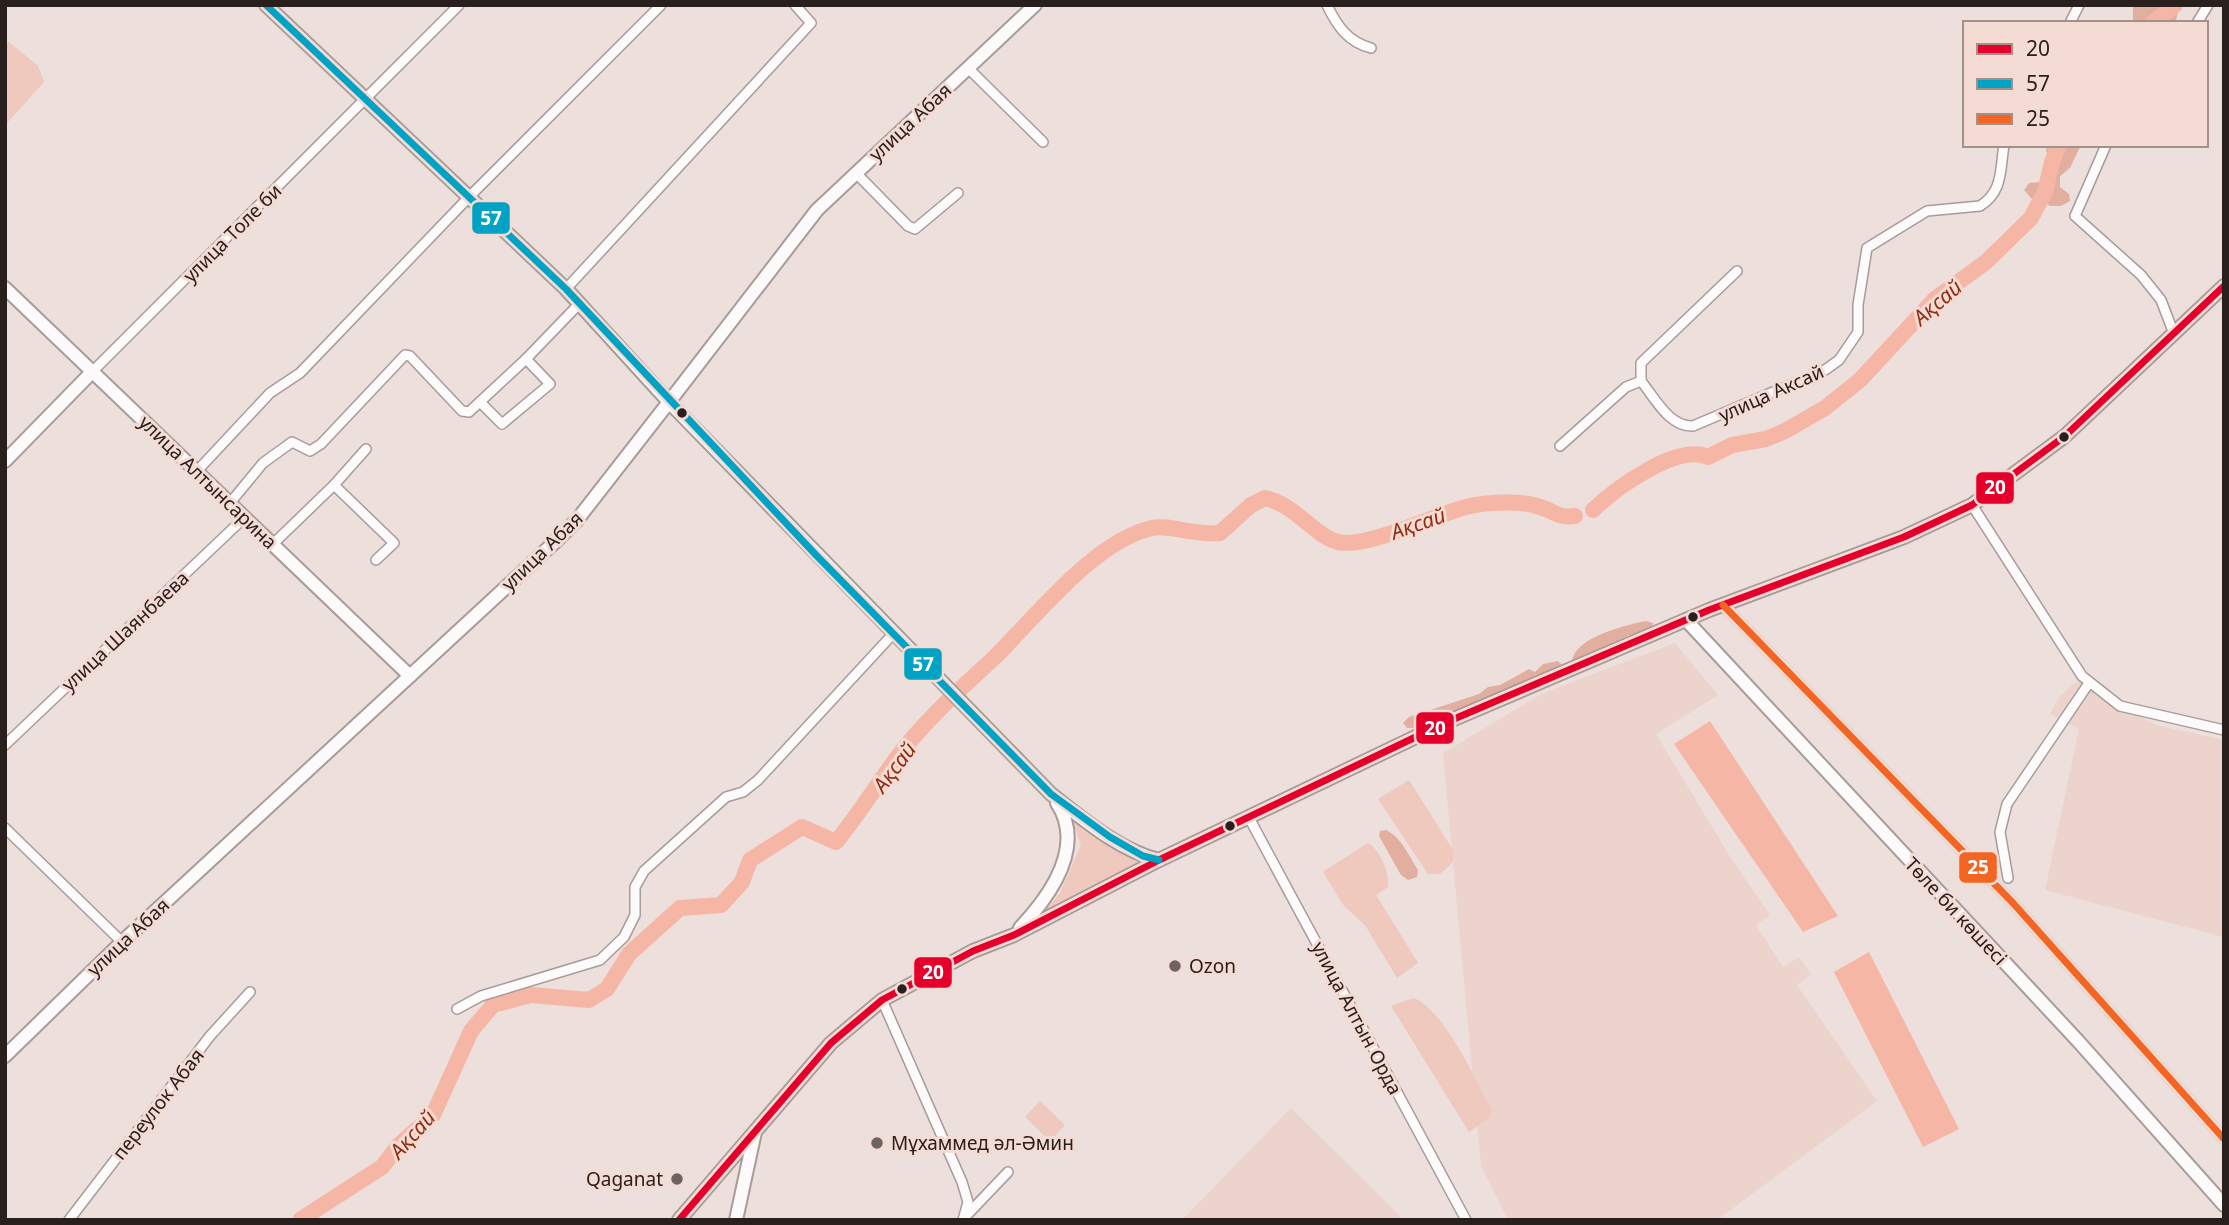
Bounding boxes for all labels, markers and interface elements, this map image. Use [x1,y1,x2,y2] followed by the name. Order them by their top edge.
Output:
[1963,21,2208,147] legend
[2026,34,2050,62] text: 20
[2026,69,2050,97] text: 57
[863,77,957,167] street label: улица Абая
[2026,104,2050,132] text: 25
[177,178,287,288] street label: улица Толе би
[471,201,511,235] line badge: 57
[480,205,502,231] text: 57
[1905,273,1967,332] water label: Ақсай
[1714,358,1828,428] street label: улица Аксай
[675,406,689,420] unlabelled marker
[133,409,283,555] street label: улица Алтынсарина
[2057,430,2071,444] unlabelled marker
[1975,471,2015,505] line badge: 20
[1984,474,2006,500] text: 20
[1385,501,1449,546] water label: Ақсай
[496,506,588,596] street label: улица Абая
[56,565,194,697] street label: улица Шаянбаева
[1686,610,1700,624] unlabelled marker
[903,647,943,681] line badge: 57
[912,651,934,677] text: 57
[1415,711,1455,745] line badge: 20
[1424,715,1446,741] text: 20
[865,736,922,799] water label: Ақсай
[1223,819,1237,833] unlabelled marker
[1899,851,2013,971] street label: Төле би көшесі
[1958,851,1998,884] line badge: 25
[1967,854,1989,880] text: 25
[81,892,175,982] street label: улица Абая
[1306,937,1408,1099] street label: улица Алтын Орда
[1189,953,1236,979] place label: Ozon
[913,956,953,989] line badge: 20
[1167,958,1183,974] marker: Ozon
[922,959,944,985] text: 20
[895,982,909,996] unlabelled marker
[106,1043,210,1165] street label: переулок Абая
[381,1104,441,1166] water label: Ақсай
[891,1130,1074,1156] place label: Мұхаммед әл-Әмин
[869,1135,885,1151] marker: Мұхаммед әл-Әмин
[586,1166,663,1192] place label: Qaganat
[669,1171,685,1187] marker: Qaganat

